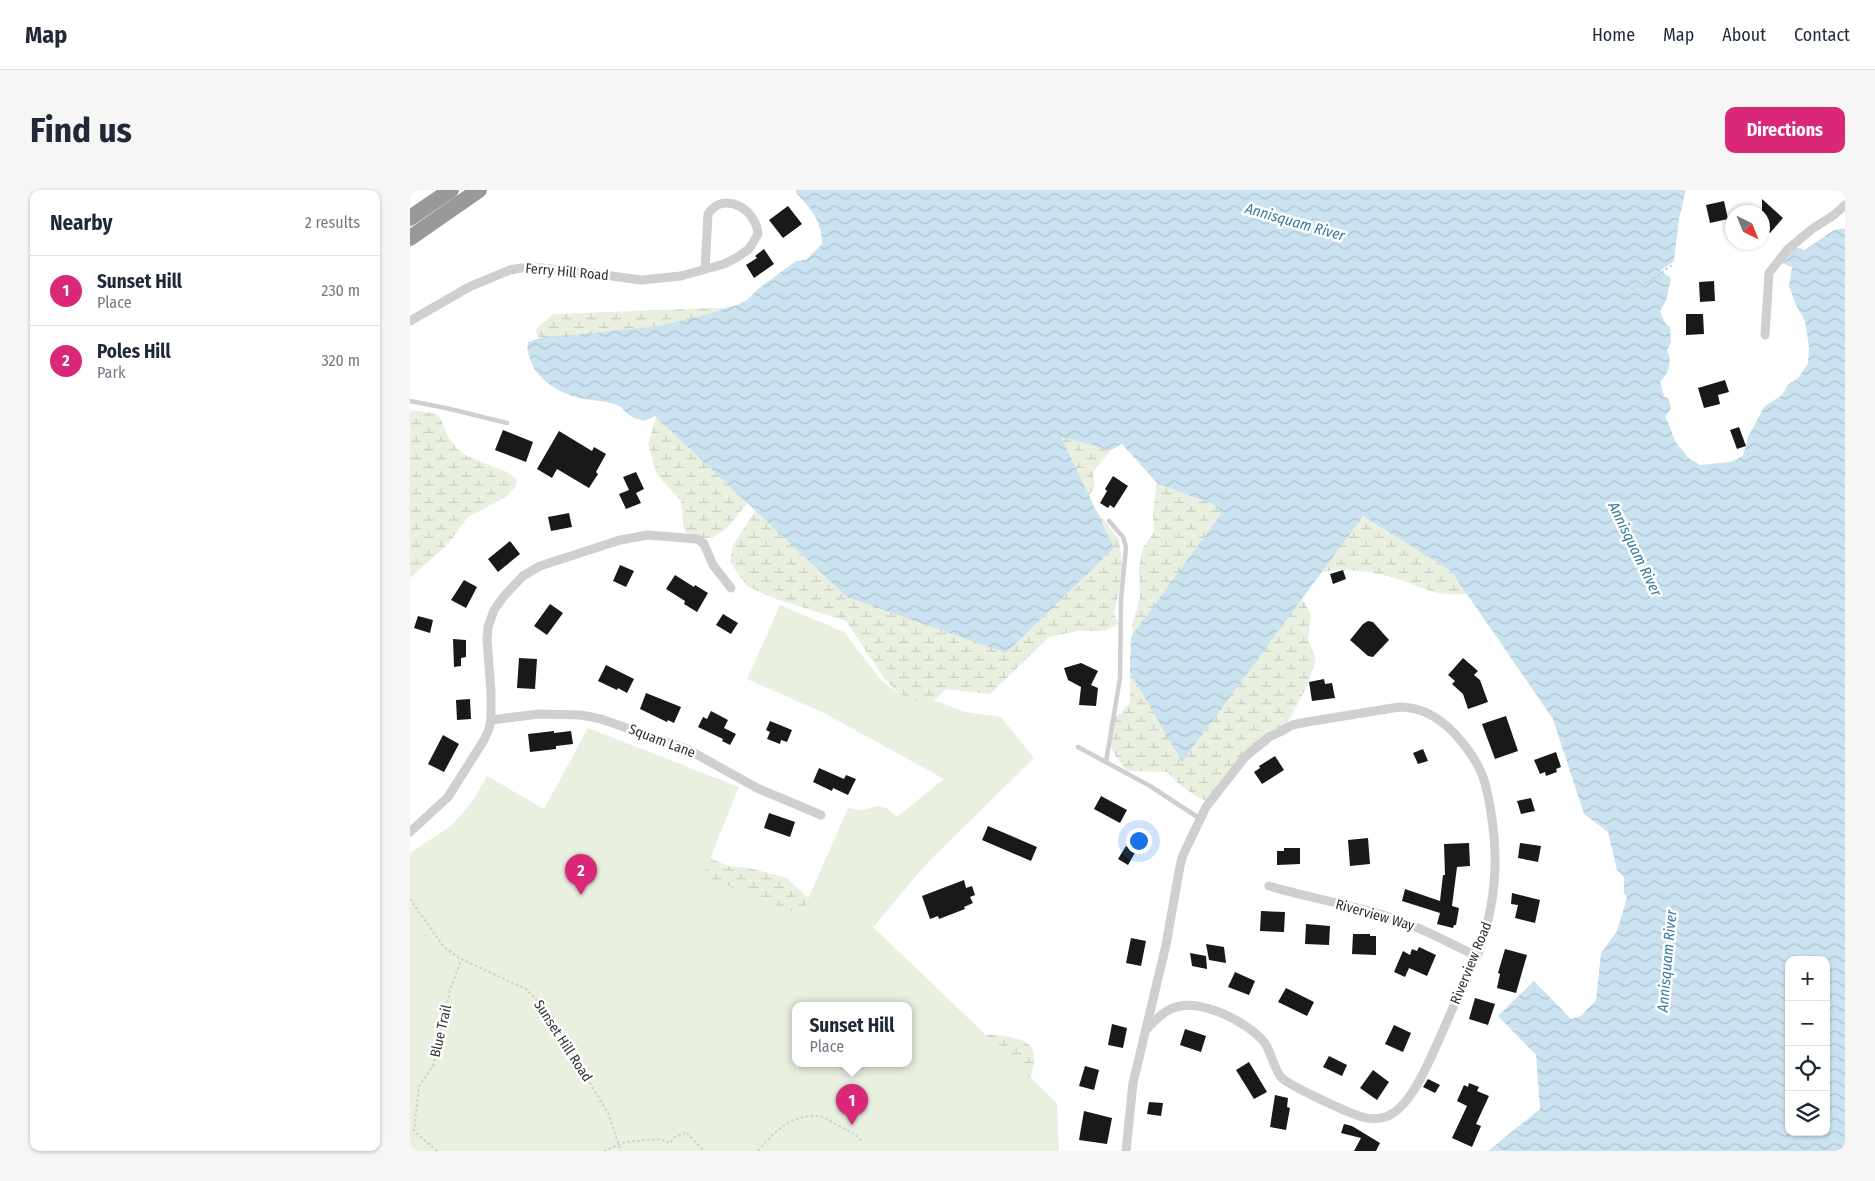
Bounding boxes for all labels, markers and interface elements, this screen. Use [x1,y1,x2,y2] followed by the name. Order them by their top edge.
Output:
[25,21,67,49] text: Map
[1592,24,1635,46] text: Home
[1663,24,1694,46] text: Map
[1722,24,1766,46] text: About
[1794,24,1850,46] text: Contact
[1725,107,1845,153] button: Directions
[30,109,132,151] text: Find us
[1242,199,1348,245] water label: Annisquam River
[1725,205,1770,250] north arrow
[50,210,112,236] text: Nearby
[305,213,360,232] text: 2 results
[525,260,609,284] street label: Ferry Hill Road
[97,270,182,293] text: Sunset Hill
[63,281,69,300] text: 1
[321,281,360,300] text: 230 m
[97,293,132,312] text: Place
[97,340,171,363] text: Poles Hill
[62,351,70,370] text: 2
[321,351,360,370] text: 320 m
[97,363,125,382] text: Park
[1604,498,1666,600] water label: Annisquam River
[626,721,698,761] street label: Squam Lane
[1126,828,1152,854] your location
[565,854,597,895] pin: 2
[1334,896,1417,935] street label: Riverview Way
[1653,908,1681,1014] water label: Annisquam River
[1447,919,1495,1007] street label: Riverview Road
[1785,956,1830,1136] map controls
[1785,956,1830,1001] button: +
[530,997,596,1085] street label: Sunset Hill Road
[1785,1001,1830,1046] button: −
[792,1002,912,1067] popup
[427,1003,455,1059] street label: Blue Trail
[809,1014,895,1037] text: Sunset Hill
[809,1037,844,1056] text: Place
[1785,1046,1830,1091] button: locate
[836,1084,868,1125] pin: 1
[1785,1091,1830,1136] button: layers

